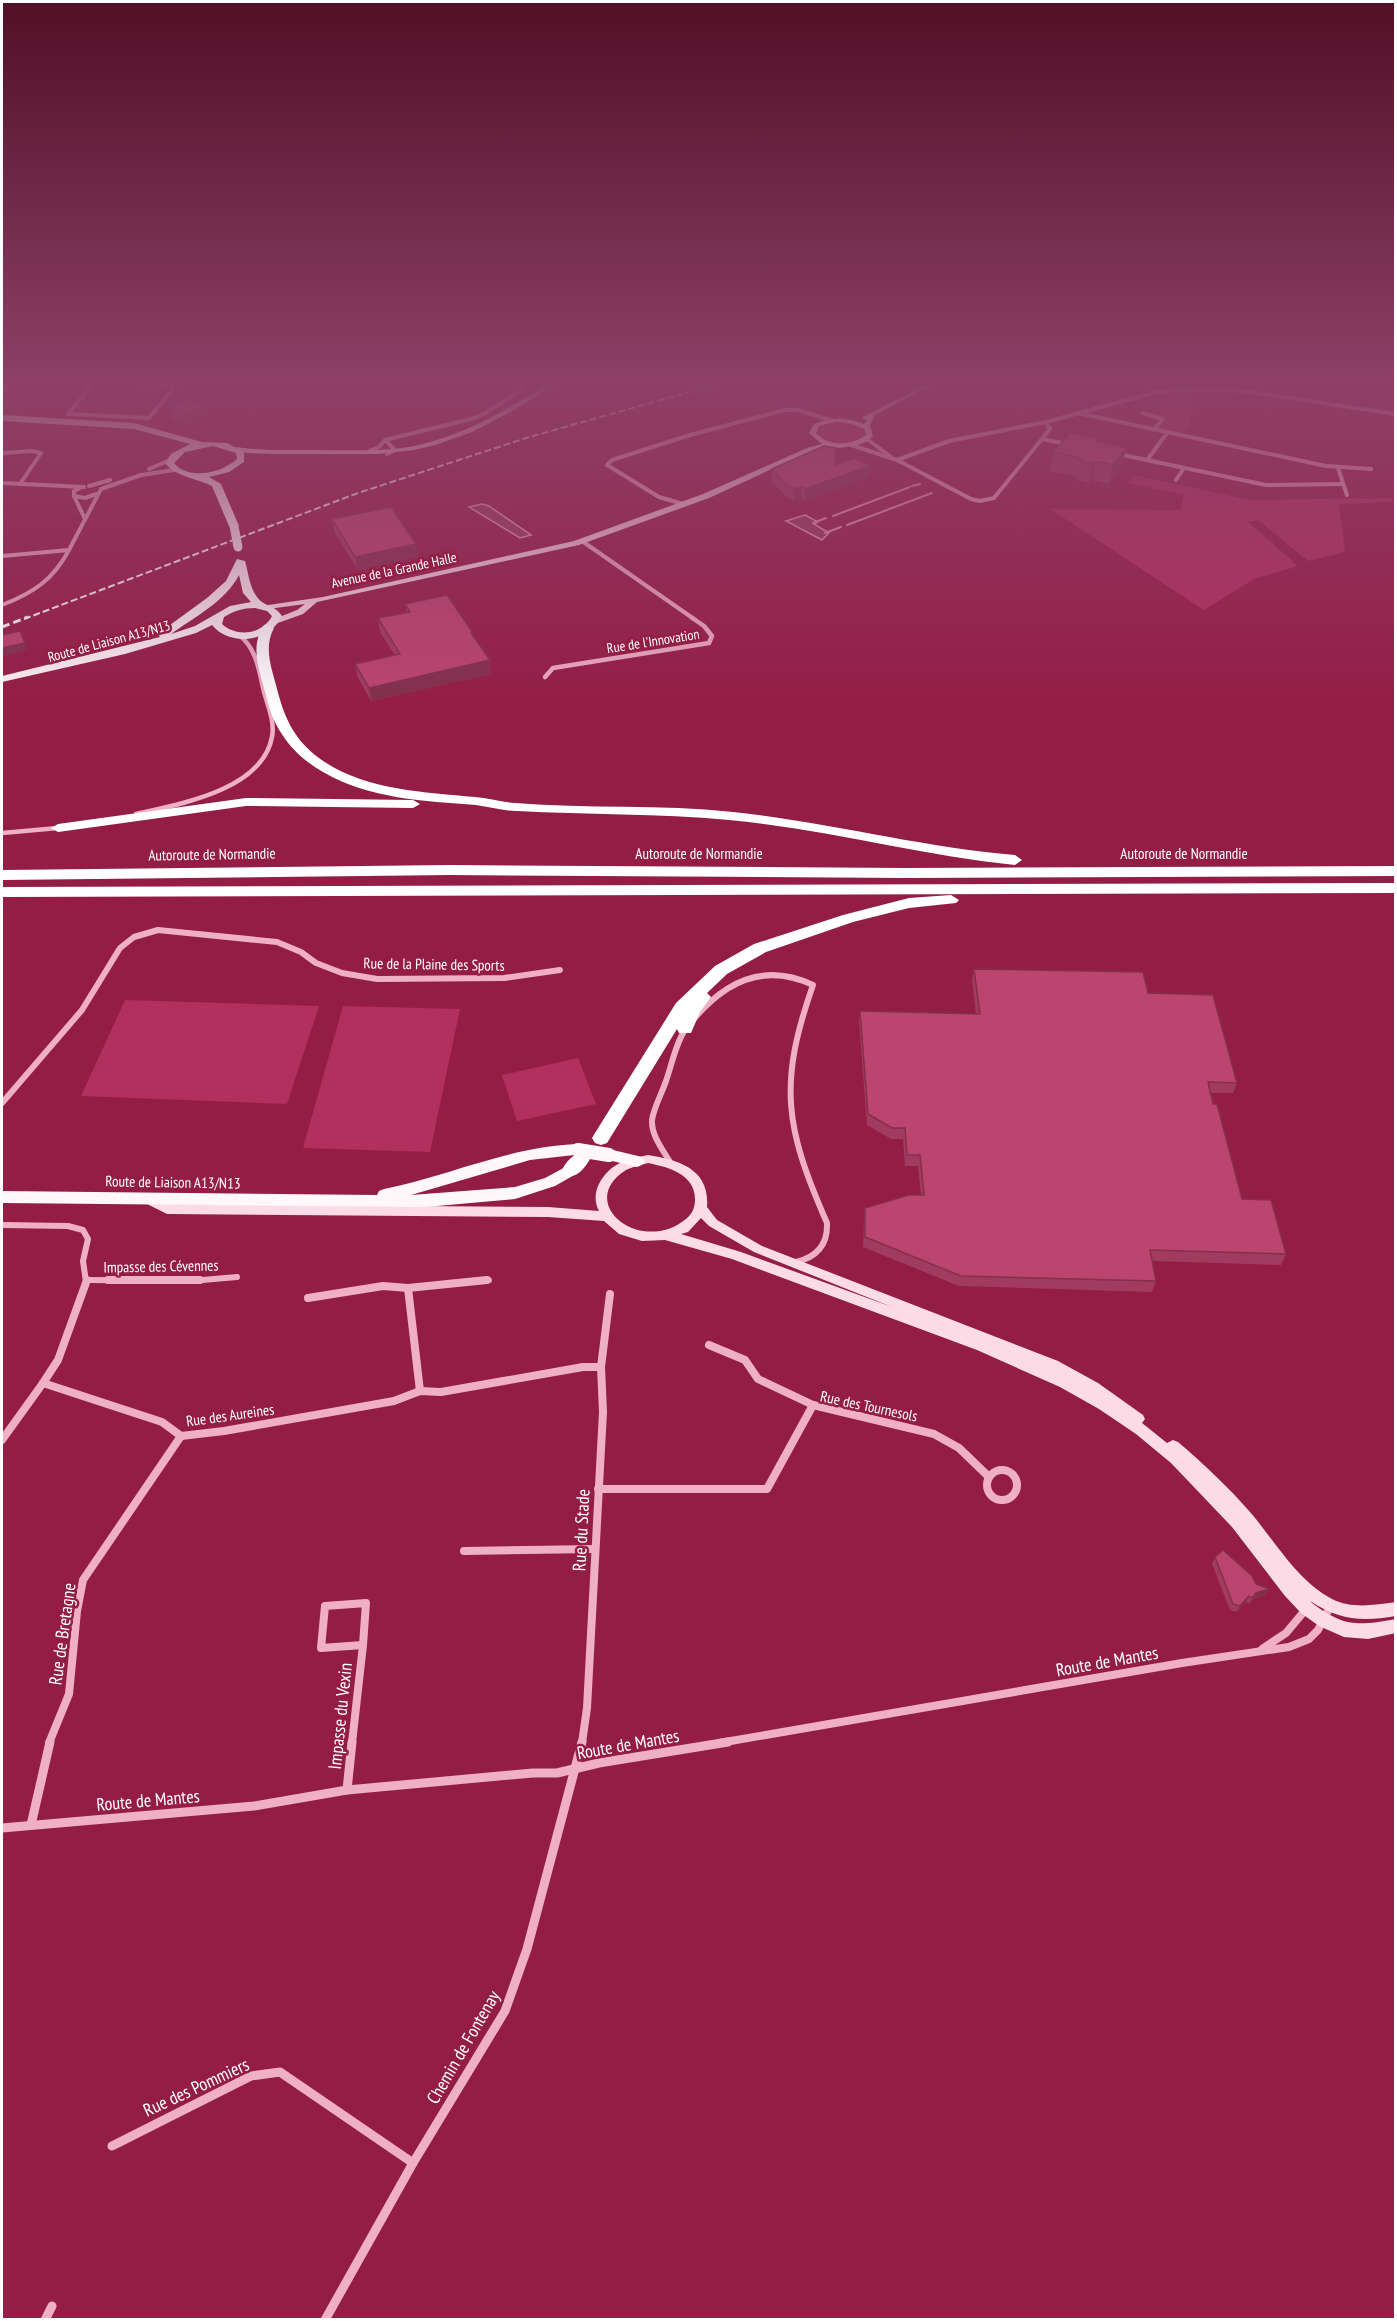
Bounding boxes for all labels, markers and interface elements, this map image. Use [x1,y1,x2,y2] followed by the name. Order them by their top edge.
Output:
[330,548,459,592] street label: Avenue de la Grande Halle
[46,616,172,666] street label: Route de Liaison A13/N13
[605,625,701,657] street label: Rue de l'Innovation
[148,843,276,865] street label: Autoroute de Normandie
[635,844,763,863] street label: Autoroute de Normandie
[1120,844,1248,863] street label: Autoroute de Normandie
[363,953,505,975] street label: Rue de la Plaine des Sports
[105,1171,241,1193] street label: Route de Liaison A13/N13
[103,1255,219,1277] street label: Impasse des Cévennes
[819,1386,919,1426] street label: Rue des Tournesols
[185,1399,275,1431] street label: Rue des Aureines
[567,1488,595,1572] street label: Rue du Stade
[43,1581,81,1687] street label: Rue de Bretagne
[1054,1641,1160,1681] street label: Route de Mantes
[323,1662,357,1770] street label: Impasse du Vexin
[575,1724,681,1764] street label: Route de Mantes
[95,1784,201,1816] street label: Route de Mantes
[421,1986,505,2108] street label: Chemin de Fontenay
[139,2052,253,2122] street label: Rue des Pommiers

